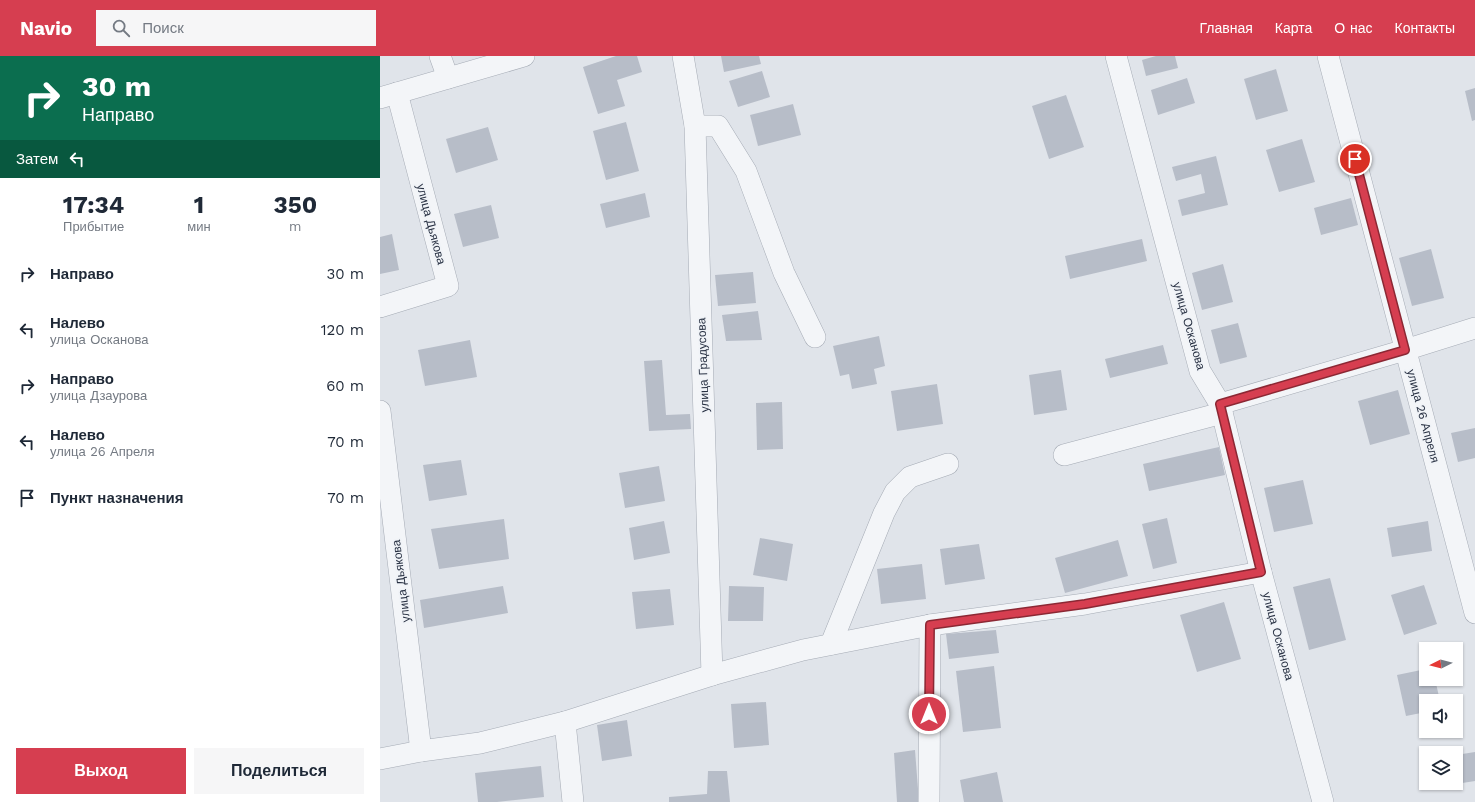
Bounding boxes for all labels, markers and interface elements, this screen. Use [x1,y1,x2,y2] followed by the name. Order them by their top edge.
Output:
[96,10,376,46] search box
[20,17,72,40] text: Navio
[110,17,132,39] icon: search
[142,19,184,37] text: Поиск
[1200,20,1253,36] text: Главная
[1275,20,1312,36] text: Карта
[1334,20,1373,36] text: О нас
[1395,20,1455,36] text: Контакты
[82,70,151,103] text: 30 m
[16,72,68,124] icon: right
[82,104,154,125] text: Направо
[1338,142,1372,176] pin
[66,148,88,170] icon: left
[1344,148,1366,170] icon: arrive
[16,150,58,168] text: Затем
[414,182,449,266] street label: улица Дьякова
[63,191,124,219] text: 17:34
[194,191,204,219] text: 1
[273,191,317,219] text: 350
[63,219,124,234] text: Прибытие
[187,219,211,234] text: мин
[289,219,301,234] text: m
[16,263,38,285] icon: right
[50,265,114,283] text: Направо
[327,265,364,283] text: 30 m
[1170,280,1208,372] street label: улица Осканова
[50,314,105,332] text: Налево
[694,317,712,413] street label: улица Градусова
[16,319,38,341] icon: left
[321,321,364,339] text: 120 m
[50,332,148,347] text: улица Осканова
[1404,368,1442,464] street label: улица 26 Апреля
[50,370,114,388] text: Направо
[16,375,38,397] icon: right
[326,377,364,395] text: 60 m
[50,388,147,403] text: улица Дзаурова
[50,426,105,444] text: Налево
[16,431,38,453] icon: left
[327,433,364,451] text: 70 m
[50,444,154,459] text: улица 26 Апреля
[16,487,38,509] icon: arrive
[50,489,183,507] text: Пункт назначения
[327,489,364,507] text: 70 m
[389,539,413,623] street label: улица Дьякова
[1259,590,1297,682] street label: улица Осканова
[1419,642,1463,686] north arrow
[1419,642,1463,790] map controls
[908,693,950,735] position arrow
[1419,694,1463,738] button: sound
[1419,746,1463,790] button: layers
[16,748,186,794] button: Выход
[194,748,364,794] button: Поделиться

